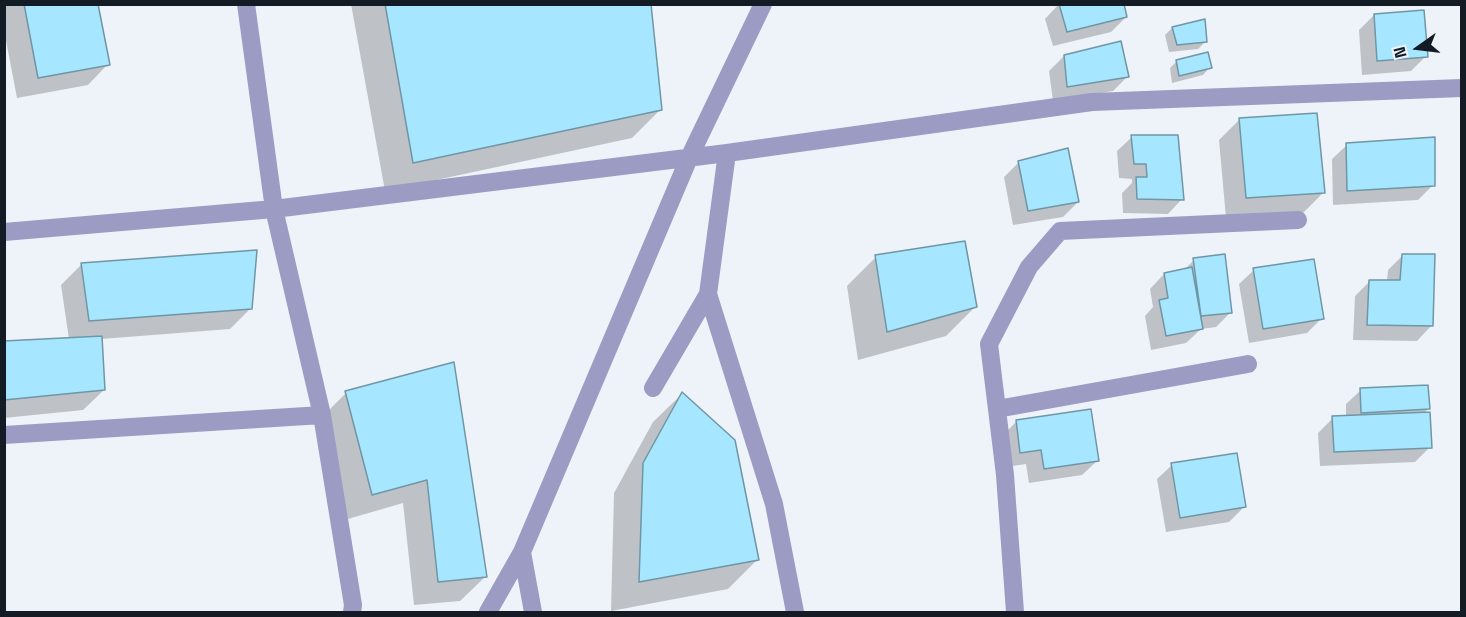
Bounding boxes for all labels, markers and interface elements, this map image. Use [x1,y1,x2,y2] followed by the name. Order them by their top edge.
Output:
[1388,18,1448,78] north arrow
[1389,45,1412,60] text: N

